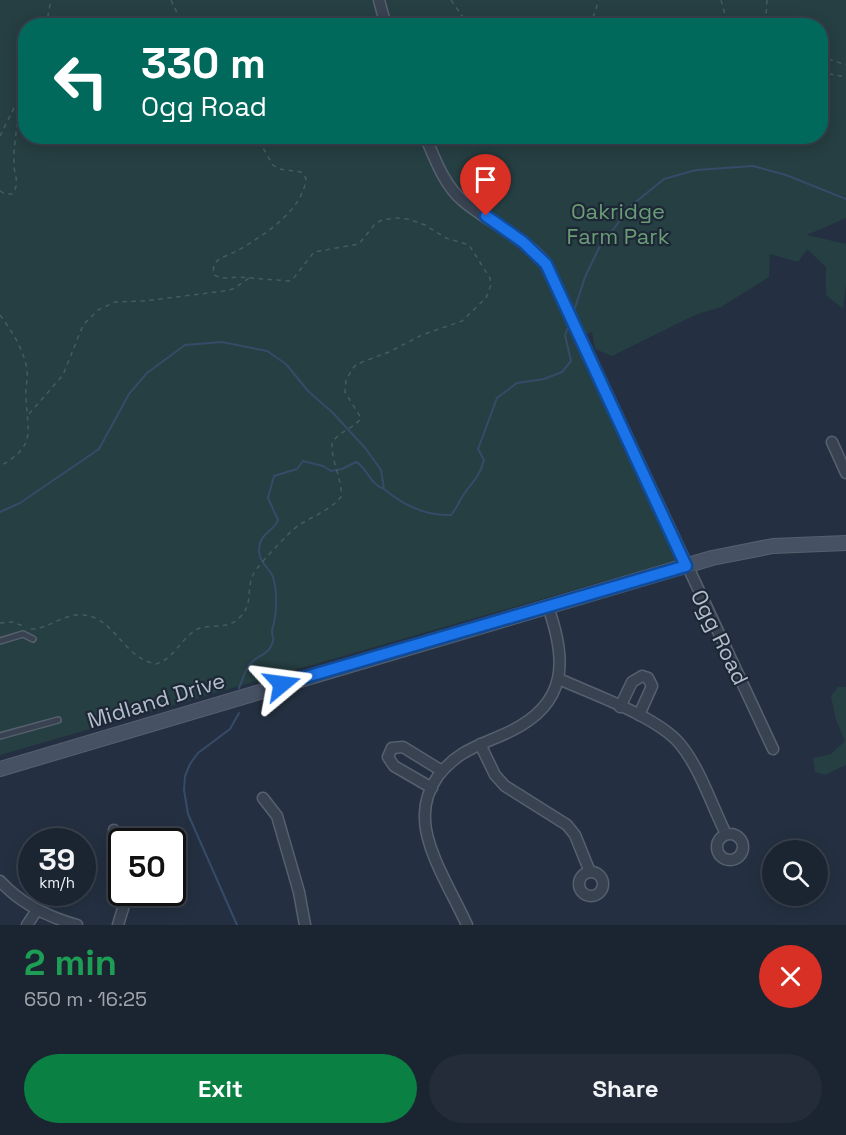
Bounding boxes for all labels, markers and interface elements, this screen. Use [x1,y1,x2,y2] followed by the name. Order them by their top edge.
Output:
[141,37,266,90] text: 330 m
[42,42,120,120] icon: left
[141,89,267,124] text: Ogg Road
[460,154,511,216] pin
[469,163,502,196] icon: arrive
[567,197,670,250] park label: Oakridge Farm Park
[685,585,755,689] street label: Ogg Road
[250,652,314,716] position arrow
[84,666,228,734] street label: Midland Drive
[108,828,186,906] speed limit sign: 50
[39,840,75,879] text: 39
[762,840,828,906] map controls
[762,840,828,906] button: search
[39,873,75,892] text: km/h
[24,940,117,986] text: 2 min
[759,945,822,1008] button: close
[24,986,147,1012] text: 650 m · 16:25
[24,1054,417,1123] button: Exit
[429,1054,822,1123] button: Share

